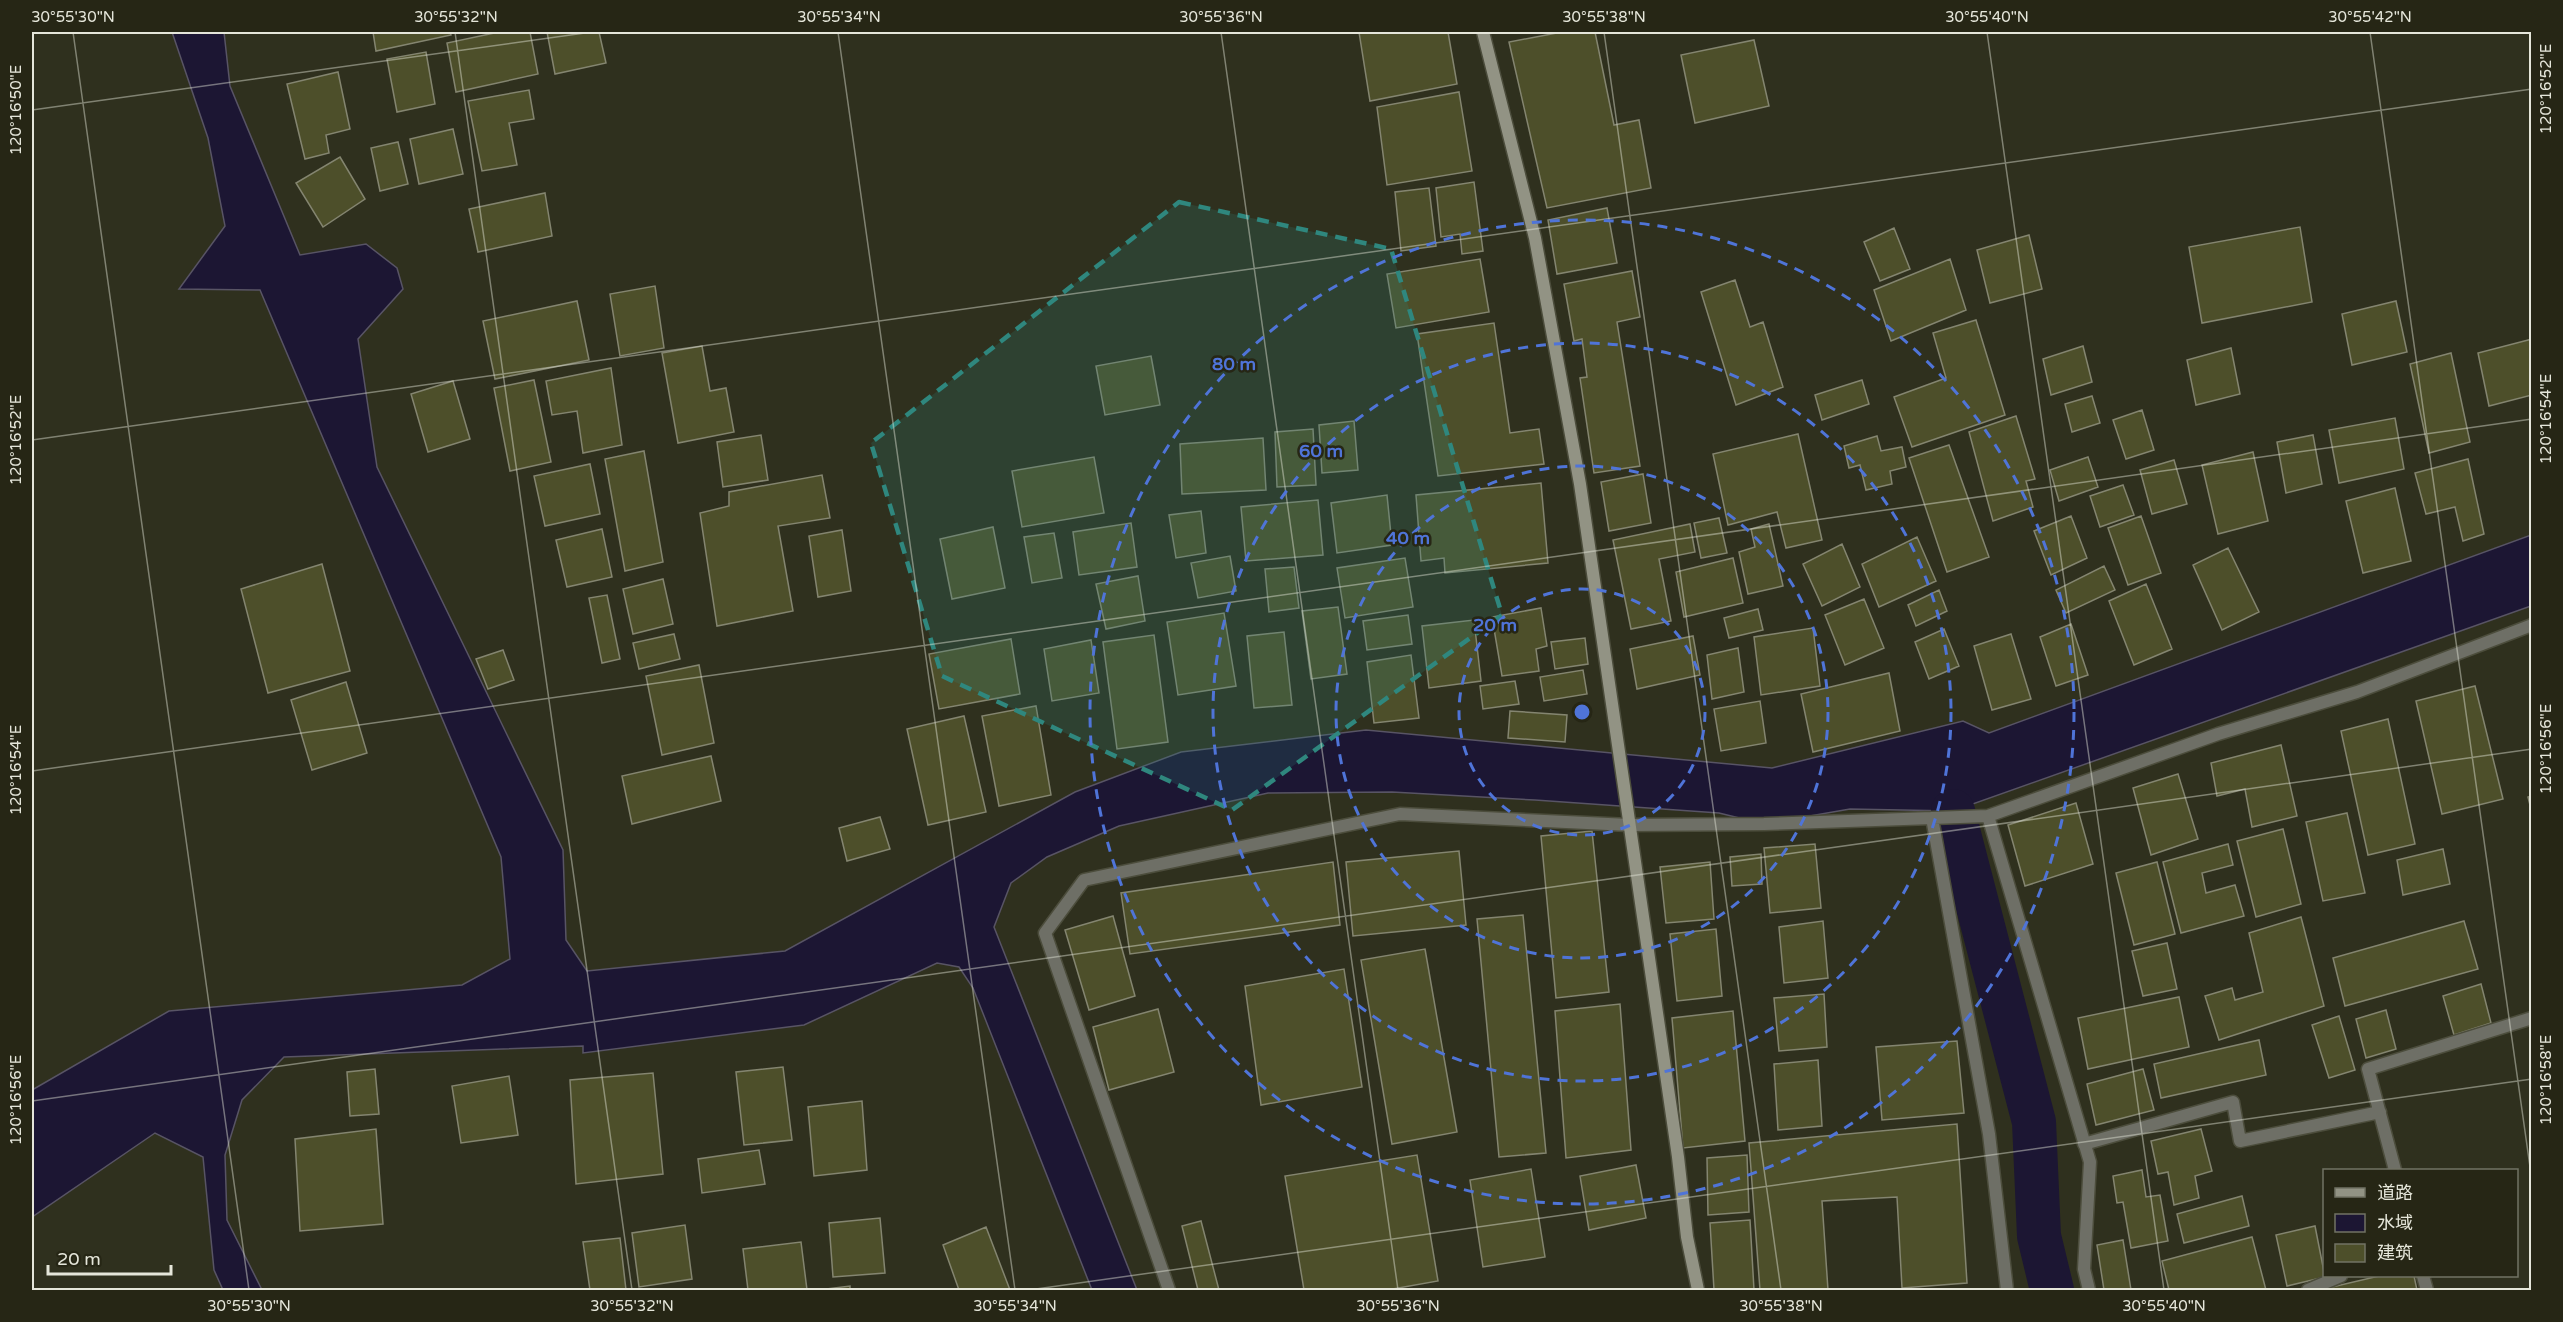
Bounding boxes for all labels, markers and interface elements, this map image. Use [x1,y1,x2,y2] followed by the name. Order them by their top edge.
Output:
[31,8,115,26] text: 30°55'30"N
[414,8,498,26] text: 30°55'32"N
[797,8,881,26] text: 30°55'34"N
[1179,8,1263,26] text: 30°55'36"N
[1562,8,1646,26] text: 30°55'38"N
[1945,8,2029,26] text: 30°55'40"N
[2328,8,2412,26] text: 30°55'42"N
[2537,44,2555,134] text: 120°16'52"E
[7,65,25,155] text: 120°16'50"E
[1212,353,1256,375] text: 80 m
[2537,374,2555,464] text: 120°16'54"E
[7,395,25,485] text: 120°16'52"E
[1299,440,1343,462] text: 60 m
[1386,527,1430,549] text: 40 m
[1473,614,1517,636] text: 20 m
[1572,702,1592,722] centre of rings
[2537,704,2555,794] text: 120°16'56"E
[7,725,25,815] text: 120°16'54"E
[2537,1035,2555,1125] text: 120°16'58"E
[7,1055,25,1145] text: 120°16'56"E
[2323,1169,2518,1277] legend
[2377,1182,2413,1204] text: 道路
[2377,1212,2413,1234] text: 水域
[48,1238,171,1276] scale bar
[2377,1242,2413,1264] text: 建筑
[57,1248,101,1270] text: 20 m
[207,1297,291,1315] text: 30°55'30"N
[590,1297,674,1315] text: 30°55'32"N
[973,1297,1057,1315] text: 30°55'34"N
[1356,1297,1440,1315] text: 30°55'36"N
[1739,1297,1823,1315] text: 30°55'38"N
[2122,1297,2206,1315] text: 30°55'40"N

